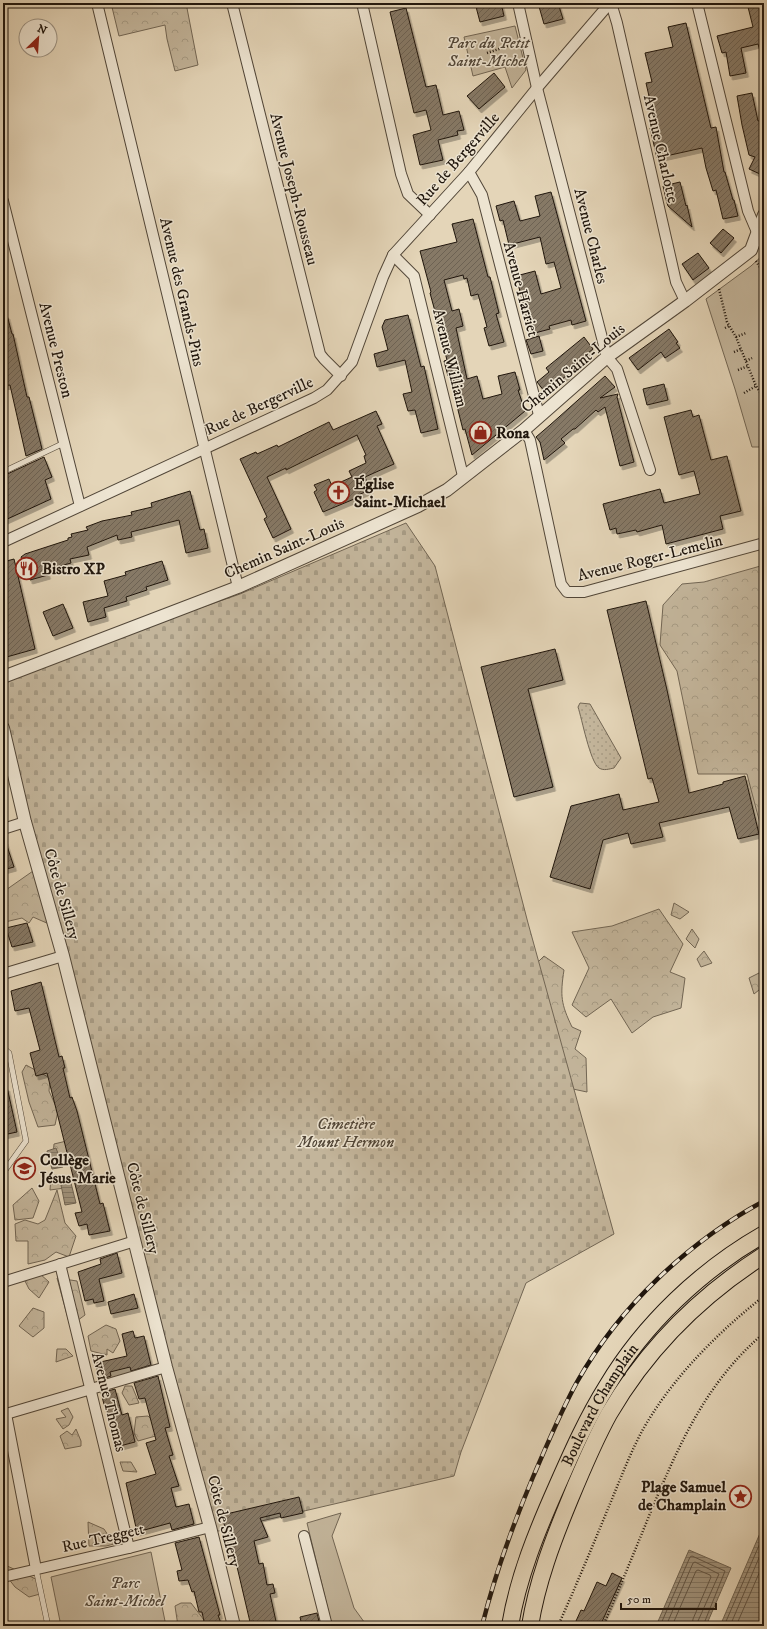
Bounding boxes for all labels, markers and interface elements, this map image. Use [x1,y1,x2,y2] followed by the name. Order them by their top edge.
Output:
[18,18,58,58] north arrow
[35,22,49,38] text: N
[447,33,531,71] park label: Parc du Petit Saint-Michel
[639,93,683,206] street label: Avenue Charlotte
[412,108,504,210] street label: Rue de Bergerville
[265,111,323,267] street label: Avenue Joseph-Rousseau
[569,186,613,286] street label: Avenue Charles
[155,216,209,368] street label: Avenue des Grands-Pins
[499,239,543,339] street label: Avenue Harriet
[34,300,78,401] street label: Avenue Preston
[428,307,472,409] street label: Avenue William
[517,319,629,417] street label: Chemin Saint-Louis
[202,372,317,440] street label: Rue de Bergerville
[468,420,494,446] shop icon: Rona
[496,423,531,443] place label: Rona
[354,474,447,512] place label: Église Saint-Michael
[325,480,351,506] church icon: Église Saint-Michael
[221,513,347,583] street label: Chemin Saint-Louis
[575,530,725,586] street label: Avenue Roger-Lemelin
[13,556,39,582] restaurant icon: Bistro XP
[42,559,105,579] place label: Bistro XP
[39,846,85,942] street label: Côte de Sillery
[297,1114,394,1152] park label: Cimetière Mount Hermon
[38,1150,116,1188] place label: Collège Jésus-Marie
[12,1156,38,1182] school or university icon: Collège Jésus-Marie
[122,1160,164,1256] street label: Côte de Sillery
[557,1339,643,1469] street label: Boulevard Champlain
[87,1350,131,1454] street label: Avenue Thomas
[203,1473,245,1569] street label: Côte de Sillery
[638,1477,727,1515] place label: Plage Samuel de Champlain
[728,1483,754,1509] place icon: Plage Samuel de Champlain
[60,1519,146,1557] street label: Rue Treggett
[84,1573,167,1611] park label: Parc Saint-Michel
[621,1585,716,1611] scale bar
[627,1592,651,1607] text: 50 m

